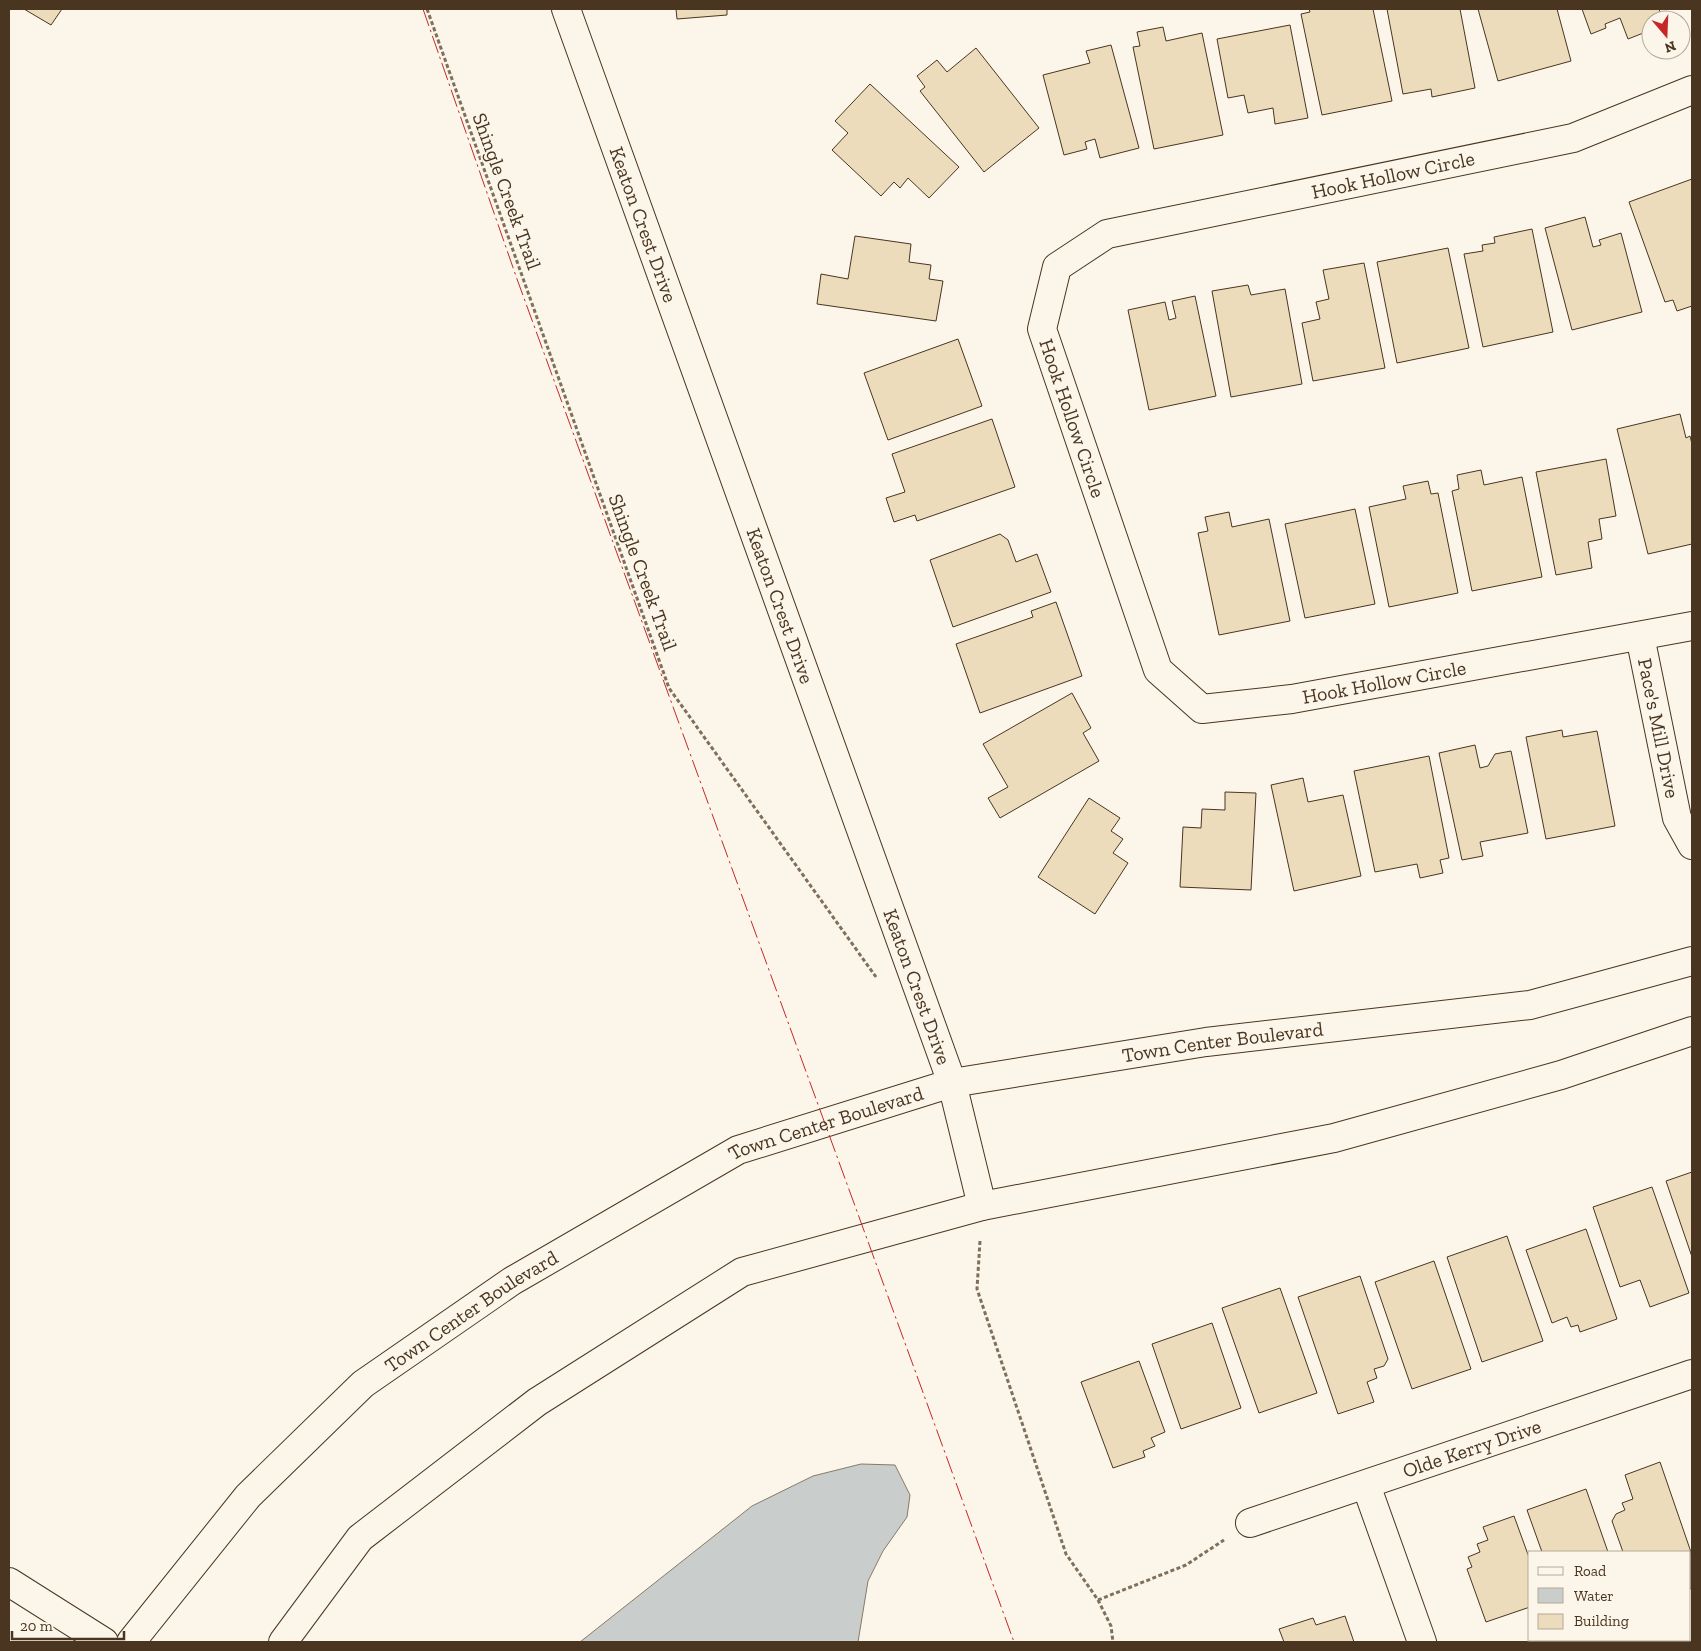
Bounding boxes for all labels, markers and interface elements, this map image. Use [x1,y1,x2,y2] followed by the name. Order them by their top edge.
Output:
[1641,10,1691,60] north arrow
[1662,37,1678,57] text: N
[468,109,546,273] street label: Shingle Creek Trail
[604,143,682,306] street label: Keaton Crest Drive
[1309,146,1477,204] street label: Hook Hollow Circle
[1034,336,1110,501] street label: Hook Hollow Circle
[604,490,682,654] street label: Shingle Creek Trail
[741,524,819,687] street label: Keaton Crest Drive
[1300,655,1468,709] street label: Hook Hollow Circle
[1633,656,1685,800] street label: Pace's Mill Drive
[878,906,956,1068] street label: Keaton Crest Drive
[1120,1017,1325,1067] street label: Town Center Boulevard
[724,1081,926,1165] street label: Town Center Boulevard
[380,1245,562,1377] street label: Town Center Boulevard
[1399,1414,1544,1483] street label: Olde Kerry Drive
[1528,1551,1691,1641] legend
[1574,1562,1607,1580] text: Road
[1574,1587,1614,1605] text: Water
[12,1608,125,1640] scale bar
[1574,1612,1629,1630] text: Building
[20,1617,53,1635] text: 20 m

